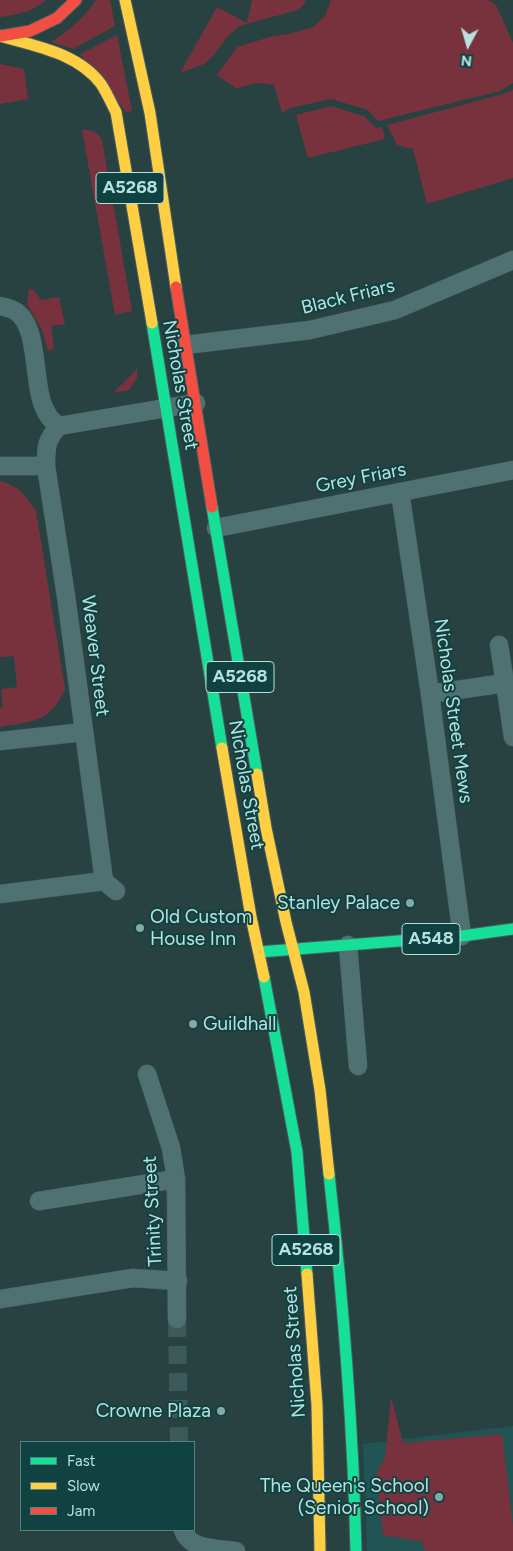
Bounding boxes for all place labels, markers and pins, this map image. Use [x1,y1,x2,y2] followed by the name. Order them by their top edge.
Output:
[277,892,400,914] place label: Stanley Palace
[404,897,416,909] marker: Stanley Palace
[150,906,252,950] place label: Old Custom House Inn
[134,922,146,934] marker: Old Custom House Inn
[203,1013,276,1035] place label: Guildhall
[187,1018,199,1030] marker: Guildhall
[96,1400,211,1422] place label: Crowne Plaza
[215,1405,227,1417] marker: Crowne Plaza
[260,1475,429,1519] place label: The Queen's School (Senior School)
[433,1491,445,1503] marker: The Queen's School (Senior School)

